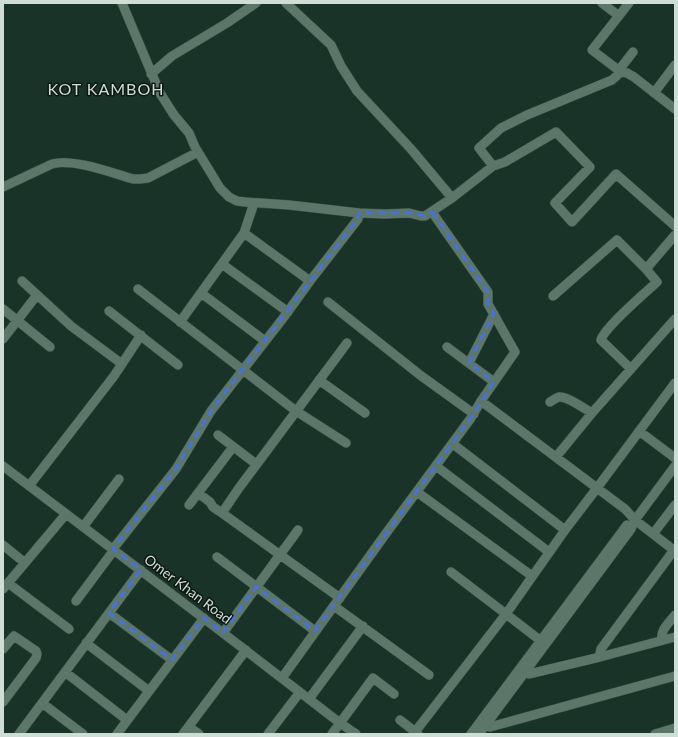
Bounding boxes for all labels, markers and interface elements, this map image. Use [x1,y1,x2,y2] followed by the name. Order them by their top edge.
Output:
[48,79,164,98] district label: KOT KAMBOH
[141,550,235,627] street label: Omer Khan Road

